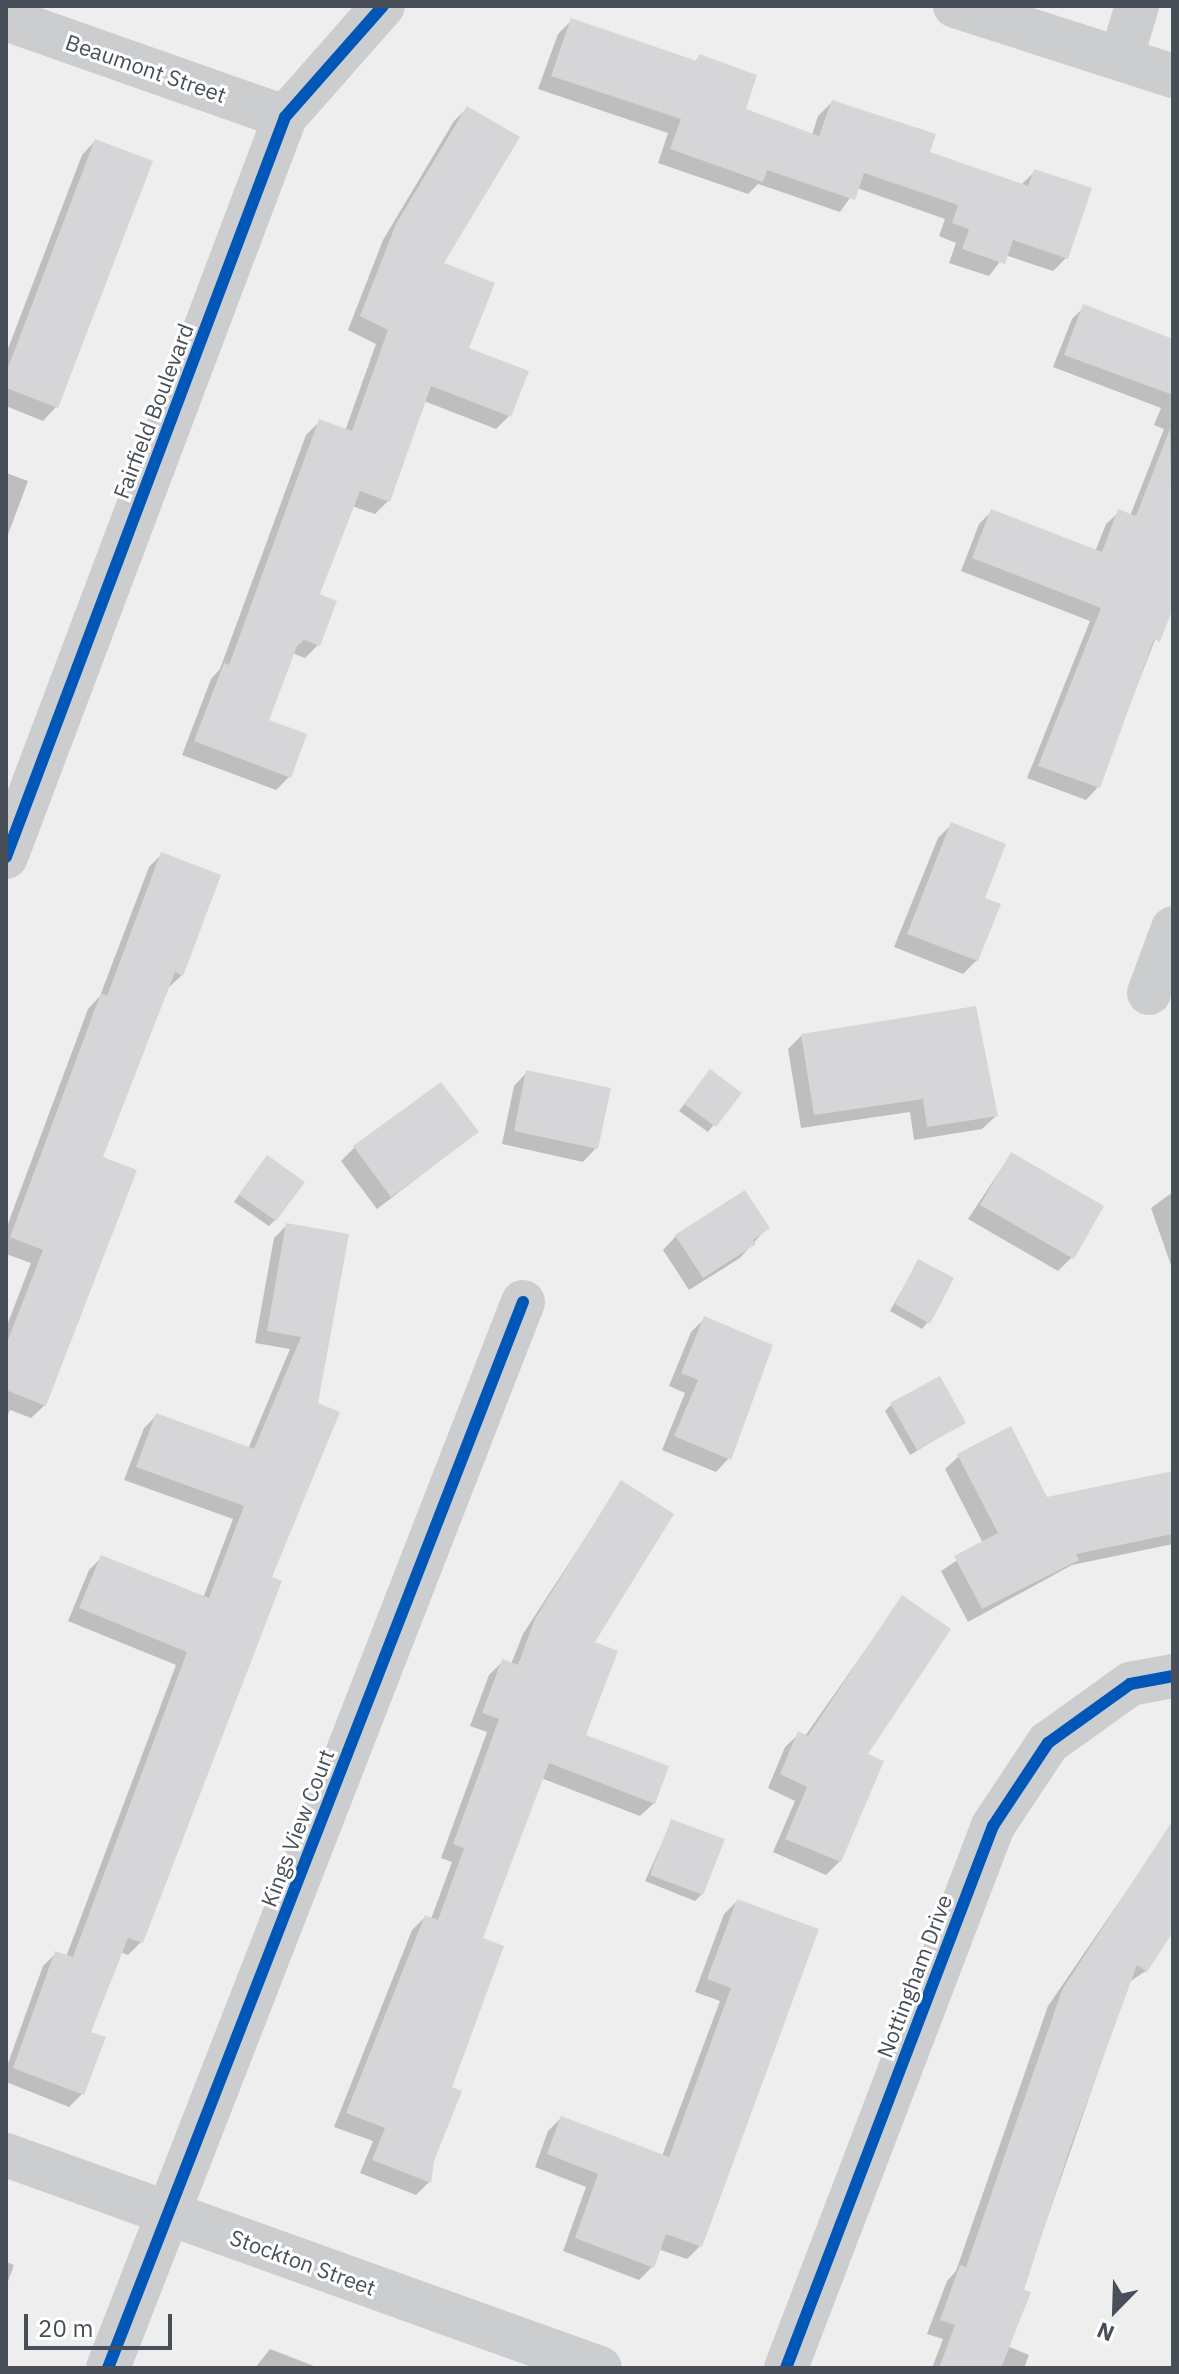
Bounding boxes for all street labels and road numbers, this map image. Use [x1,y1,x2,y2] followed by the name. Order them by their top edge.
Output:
[62,28,230,108] street label: Beaumont Street
[107,320,199,502] street label: Fairfield Boulevard
[255,1745,339,1911] street label: Kings View Court
[871,1891,957,2061] street label: Nottingham Drive
[227,2223,379,2301] street label: Stockton Street

